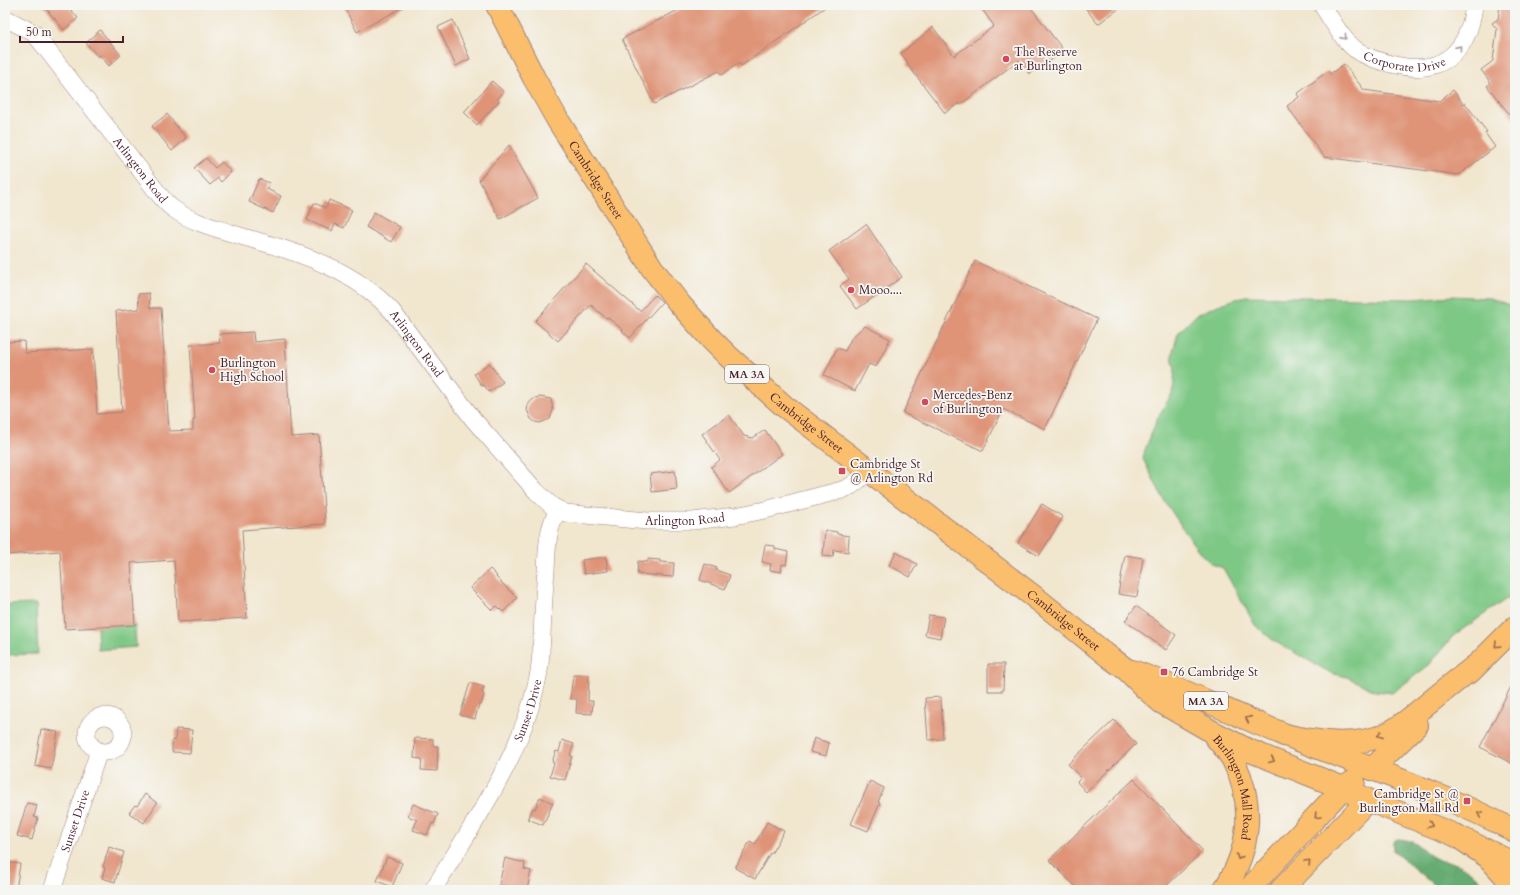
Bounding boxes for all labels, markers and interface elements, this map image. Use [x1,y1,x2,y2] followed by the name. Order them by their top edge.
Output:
[20,18,123,44] scale bar
[26,24,53,40] text: 50 m
[1340,33,1347,40] one-way arrow
[1014,44,1083,74] place label: The Reserve at Burlington
[1454,45,1461,52] one-way arrow
[1361,48,1449,76] street label: Corporate Drive
[1001,54,1011,64] marker: The Reserve at Burlington
[109,134,171,207] street label: Arlington Road
[565,138,627,222] street label: Cambridge Street
[859,282,902,298] place label: Mooo....
[846,285,856,295] marker: Mooo....
[386,307,447,381] street label: Arlington Road
[220,355,284,385] place label: Burlington High School
[207,365,217,375] marker: Burlington High School
[725,365,769,383] road number: MA 3A
[933,387,1013,417] place label: Mercedes-Benz of Burlington
[766,389,847,457] street label: Cambridge Street
[920,397,930,407] marker: Mercedes-Benz of Burlington
[850,456,933,486] place label: Cambridge St @ Arlington Rd
[837,466,847,476] marker: Cambridge St @ Arlington Rd
[645,509,726,529] street label: Arlington Road
[1023,586,1103,654] street label: Cambridge Street
[1494,640,1502,648] one-way arrow
[1172,664,1258,680] place label: 76 Cambridge St
[1159,667,1169,677] marker: 76 Cambridge St
[510,678,545,744] street label: Sunset Drive
[1184,692,1228,710] road number: MA 3A
[1245,716,1252,724] one-way arrow
[1377,731,1384,739] one-way arrow
[1209,732,1255,842] street label: Burlington Mall Road
[1267,755,1275,763] one-way arrow
[1359,786,1460,816] place label: Cambridge St @ Burlington Mall Rd
[57,788,93,854] street label: Sunset Drive
[1462,796,1472,806] marker: Cambridge St @ Burlington Mall Rd
[1314,811,1321,819] one-way arrow
[1477,811,1484,819] one-way arrow
[1427,821,1434,829] one-way arrow
[1236,854,1244,861] one-way arrow
[1303,859,1311,867] one-way arrow

